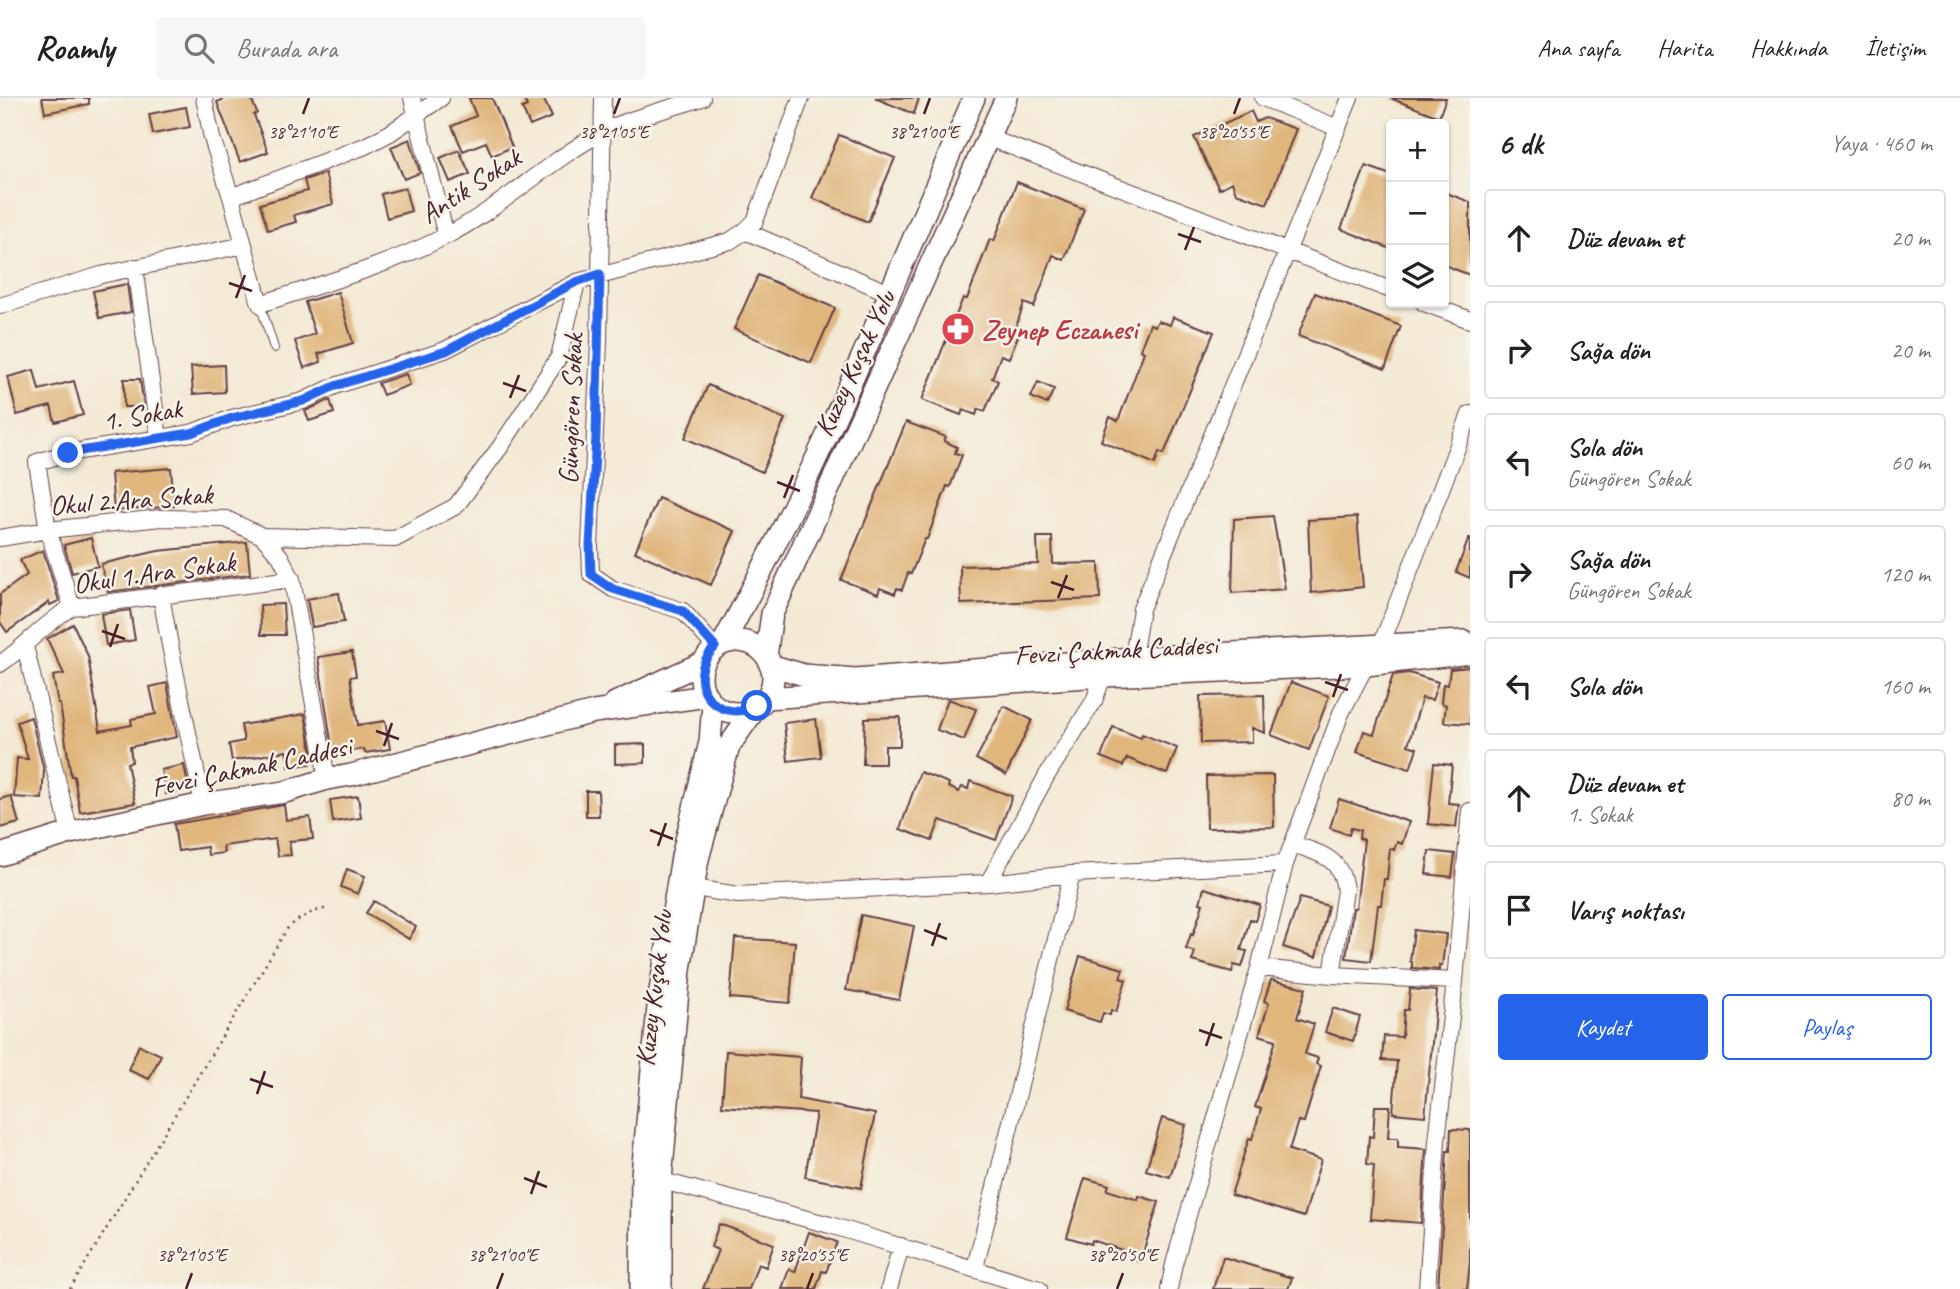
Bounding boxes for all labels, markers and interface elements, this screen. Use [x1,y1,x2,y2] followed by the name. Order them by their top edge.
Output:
[156,17,646,80] search box
[35,27,114,69] text: Roamly
[180,29,218,67] icon: search
[236,32,337,65] text: Burada ara
[1538,33,1619,63] text: Ana sayfa
[1657,33,1712,63] text: Harita
[1750,33,1827,63] text: Hakkında
[1865,33,1925,63] text: İletişim
[1386,119,1449,308] map controls
[1386,119,1449,182] button: +
[268,121,340,143] text: 38°21'10"E
[579,121,651,143] text: 38°21'05"E
[889,121,961,143] text: 38°21'00"E
[1199,121,1271,143] text: 38°20'55"E
[1498,125,1543,163] text: 6 dk
[1830,129,1932,158] text: Yaya · 460 m
[413,139,529,231] street label: Antik Sokak
[1386,182,1449,245] button: −
[1500,219,1538,257] icon: ahead
[1567,222,1683,255] text: Düz devam et
[1891,224,1930,253] text: 20 m
[1386,245,1449,308] button: layers
[805,283,904,442] street label: Kuzey Kuşak Yolu
[939,310,977,348] pharmacy icon: Zeynep Eczanesi
[982,312,1141,347] place label: Zeynep Eczanesi
[550,330,591,485] street label: Güngören Sokak
[1500,331,1538,369] icon: right
[1567,334,1650,367] text: Sağa dön
[1891,336,1930,365] text: 20 m
[100,390,186,439] street label: 1. Sokak
[1567,431,1642,464] text: Sola dön
[52,437,83,468] route end
[1500,443,1538,481] icon: left
[1891,448,1930,477] text: 60 m
[1567,464,1691,493] text: Güngören Sokak
[49,476,215,523] street label: Okul 2.Ara Sokak
[1567,543,1650,576] text: Sağa dön
[71,544,239,601] street label: Okul 1.Ara Sokak
[1500,555,1538,593] icon: right
[1881,560,1930,589] text: 120 m
[1567,576,1691,605] text: Güngören Sokak
[1014,627,1222,673] street label: Fevzi Çakmak Caddesi
[1500,667,1538,705] icon: left
[1567,670,1642,703] text: Sola dön
[1881,672,1930,701] text: 160 m
[741,690,772,721] route start
[148,727,358,806] street label: Fevzi Çakmak Caddesi
[1567,767,1683,800] text: Düz devam et
[1500,779,1538,817] icon: ahead
[1891,784,1930,813] text: 80 m
[1567,800,1633,829] text: 1. Sokak
[1500,891,1538,929] icon: arrive
[1567,894,1684,927] text: Varış noktası
[627,907,681,1068] street label: Kuzey Kuşak Yolu
[1498,994,1708,1060] button: Kaydet
[1722,994,1932,1060] button: Paylaş
[157,1244,229,1266] text: 38°21'05"E
[468,1244,540,1266] text: 38°21'00"E
[778,1244,850,1266] text: 38°20'55"E
[1088,1244,1160,1266] text: 38°20'50"E

